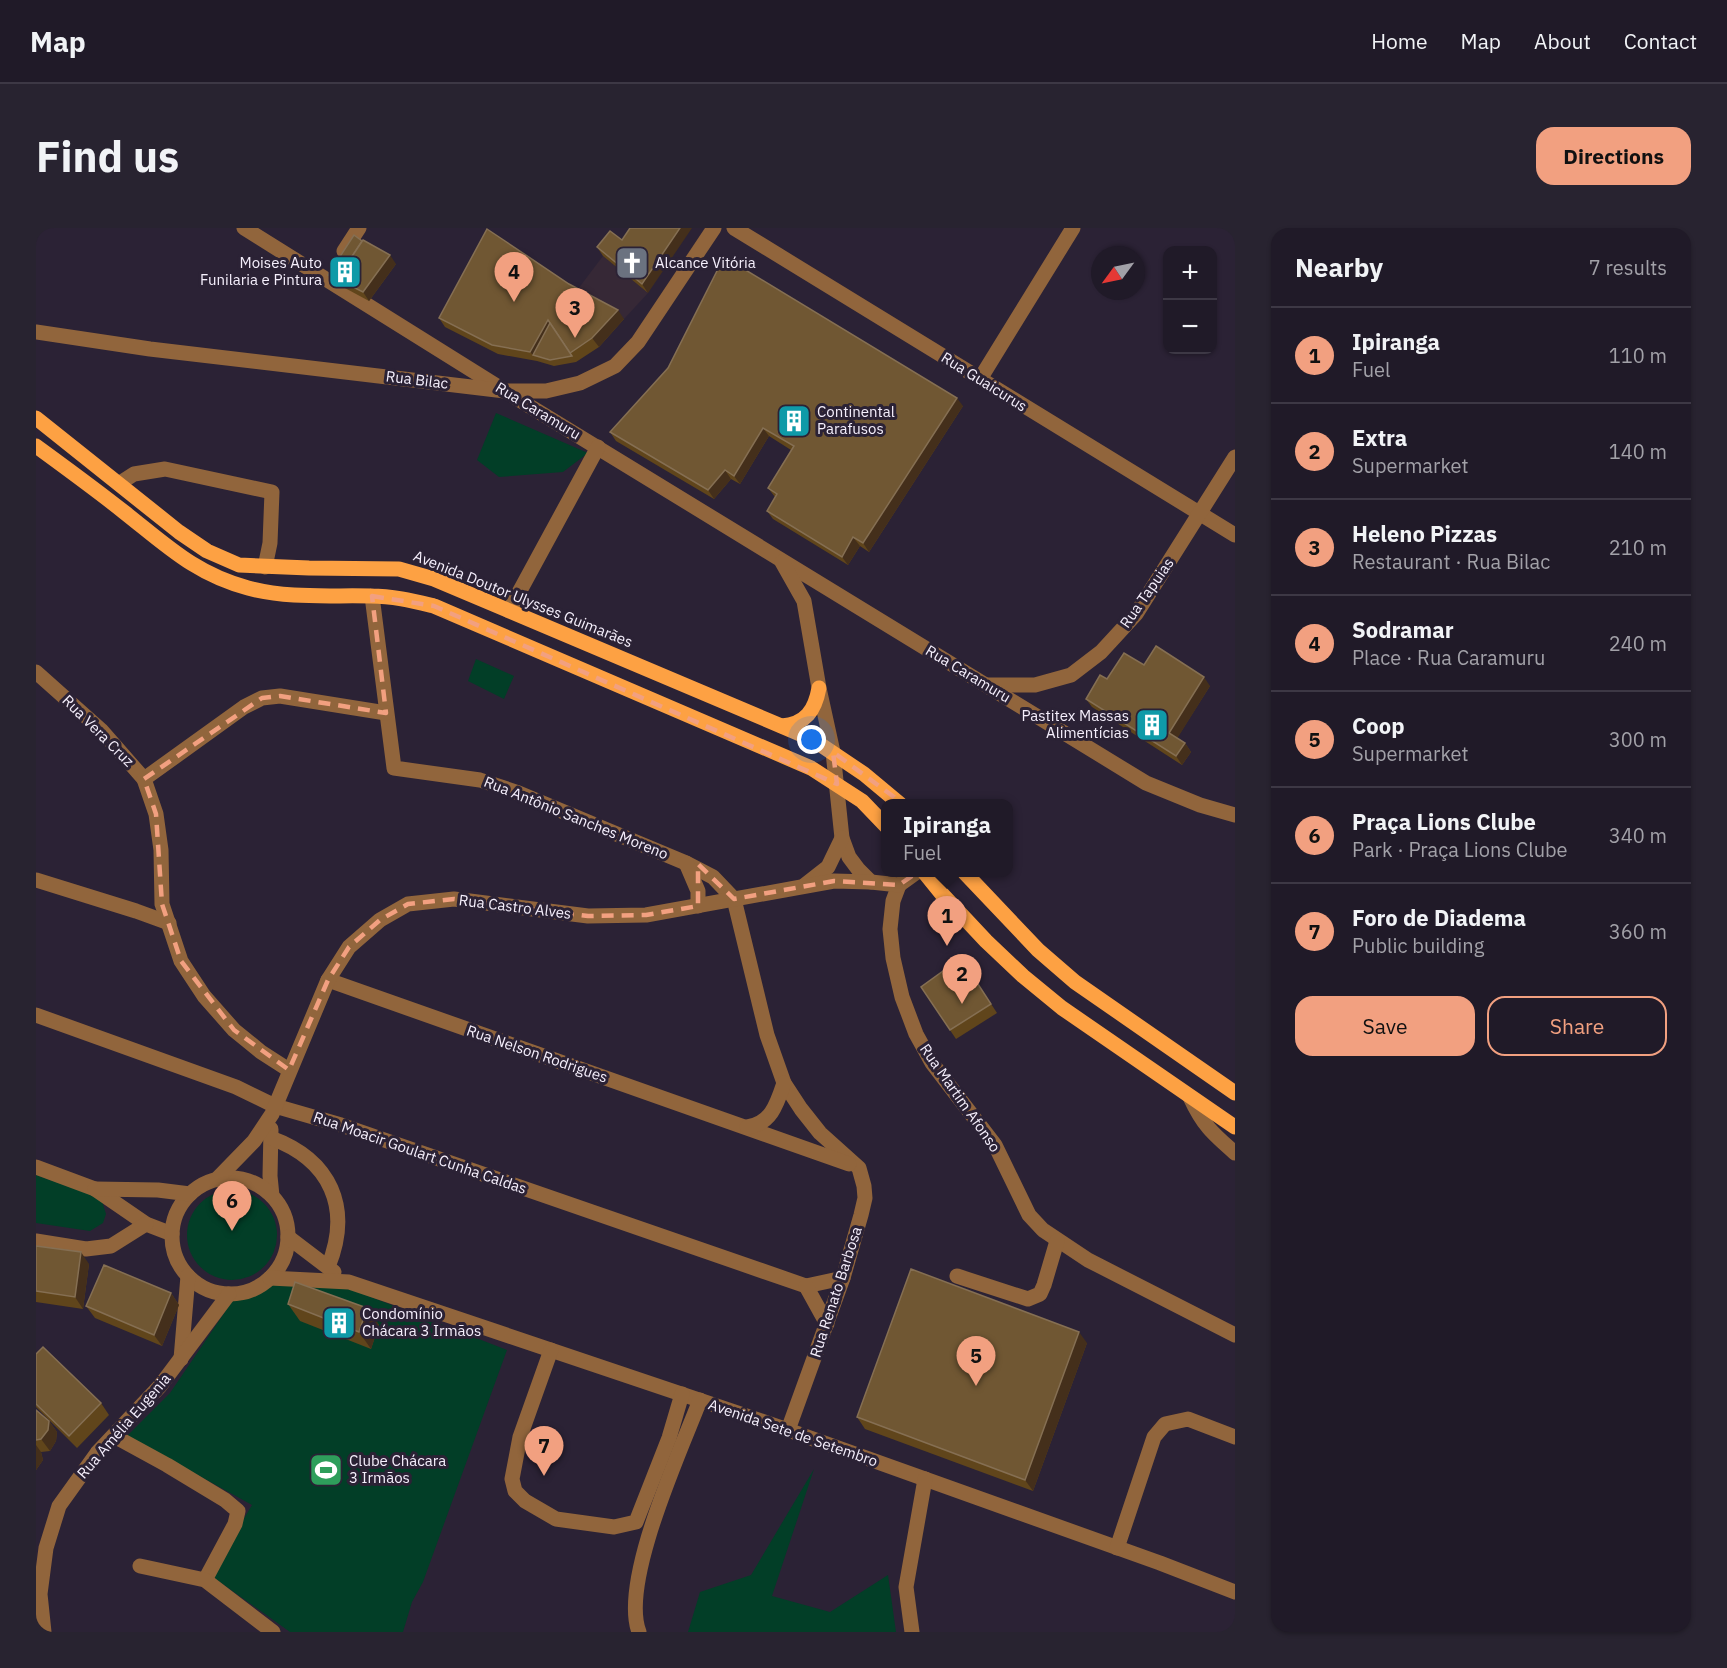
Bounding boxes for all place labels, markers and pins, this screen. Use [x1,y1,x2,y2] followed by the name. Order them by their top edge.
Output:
[614,245,650,281] church icon: Alcance Vitória
[200,253,322,289] place label: Moises Auto Funilaria e Pintura
[494,253,534,302] pin: 4
[655,253,756,272] place label: Alcance Vitória
[327,254,363,290] building icon: Moises Auto Funilaria e Pintura
[556,288,594,338] pin: 3
[817,402,895,438] place label: Continental Parafusos
[776,403,812,439] building icon: Continental Parafusos
[1021,706,1129,742] place label: Pastitex Massas Alimentícias
[1134,707,1170,743] building icon: Pastitex Massas Alimentícias
[928,896,966,946] pin: 1
[942,954,982,1004] pin: 2
[212,1182,252,1231] pin: 6
[362,1304,481,1340] place label: Condomínio Chácara 3 Irmãos
[321,1305,357,1341] building icon: Condomínio Chácara 3 Irmãos
[956,1336,996,1386] pin: 5
[524,1426,564,1476] pin: 7
[349,1451,446,1487] place label: Clube Chácara 3 Irmãos
[308,1452,344,1488] sports icon: Clube Chácara 3 Irmãos

